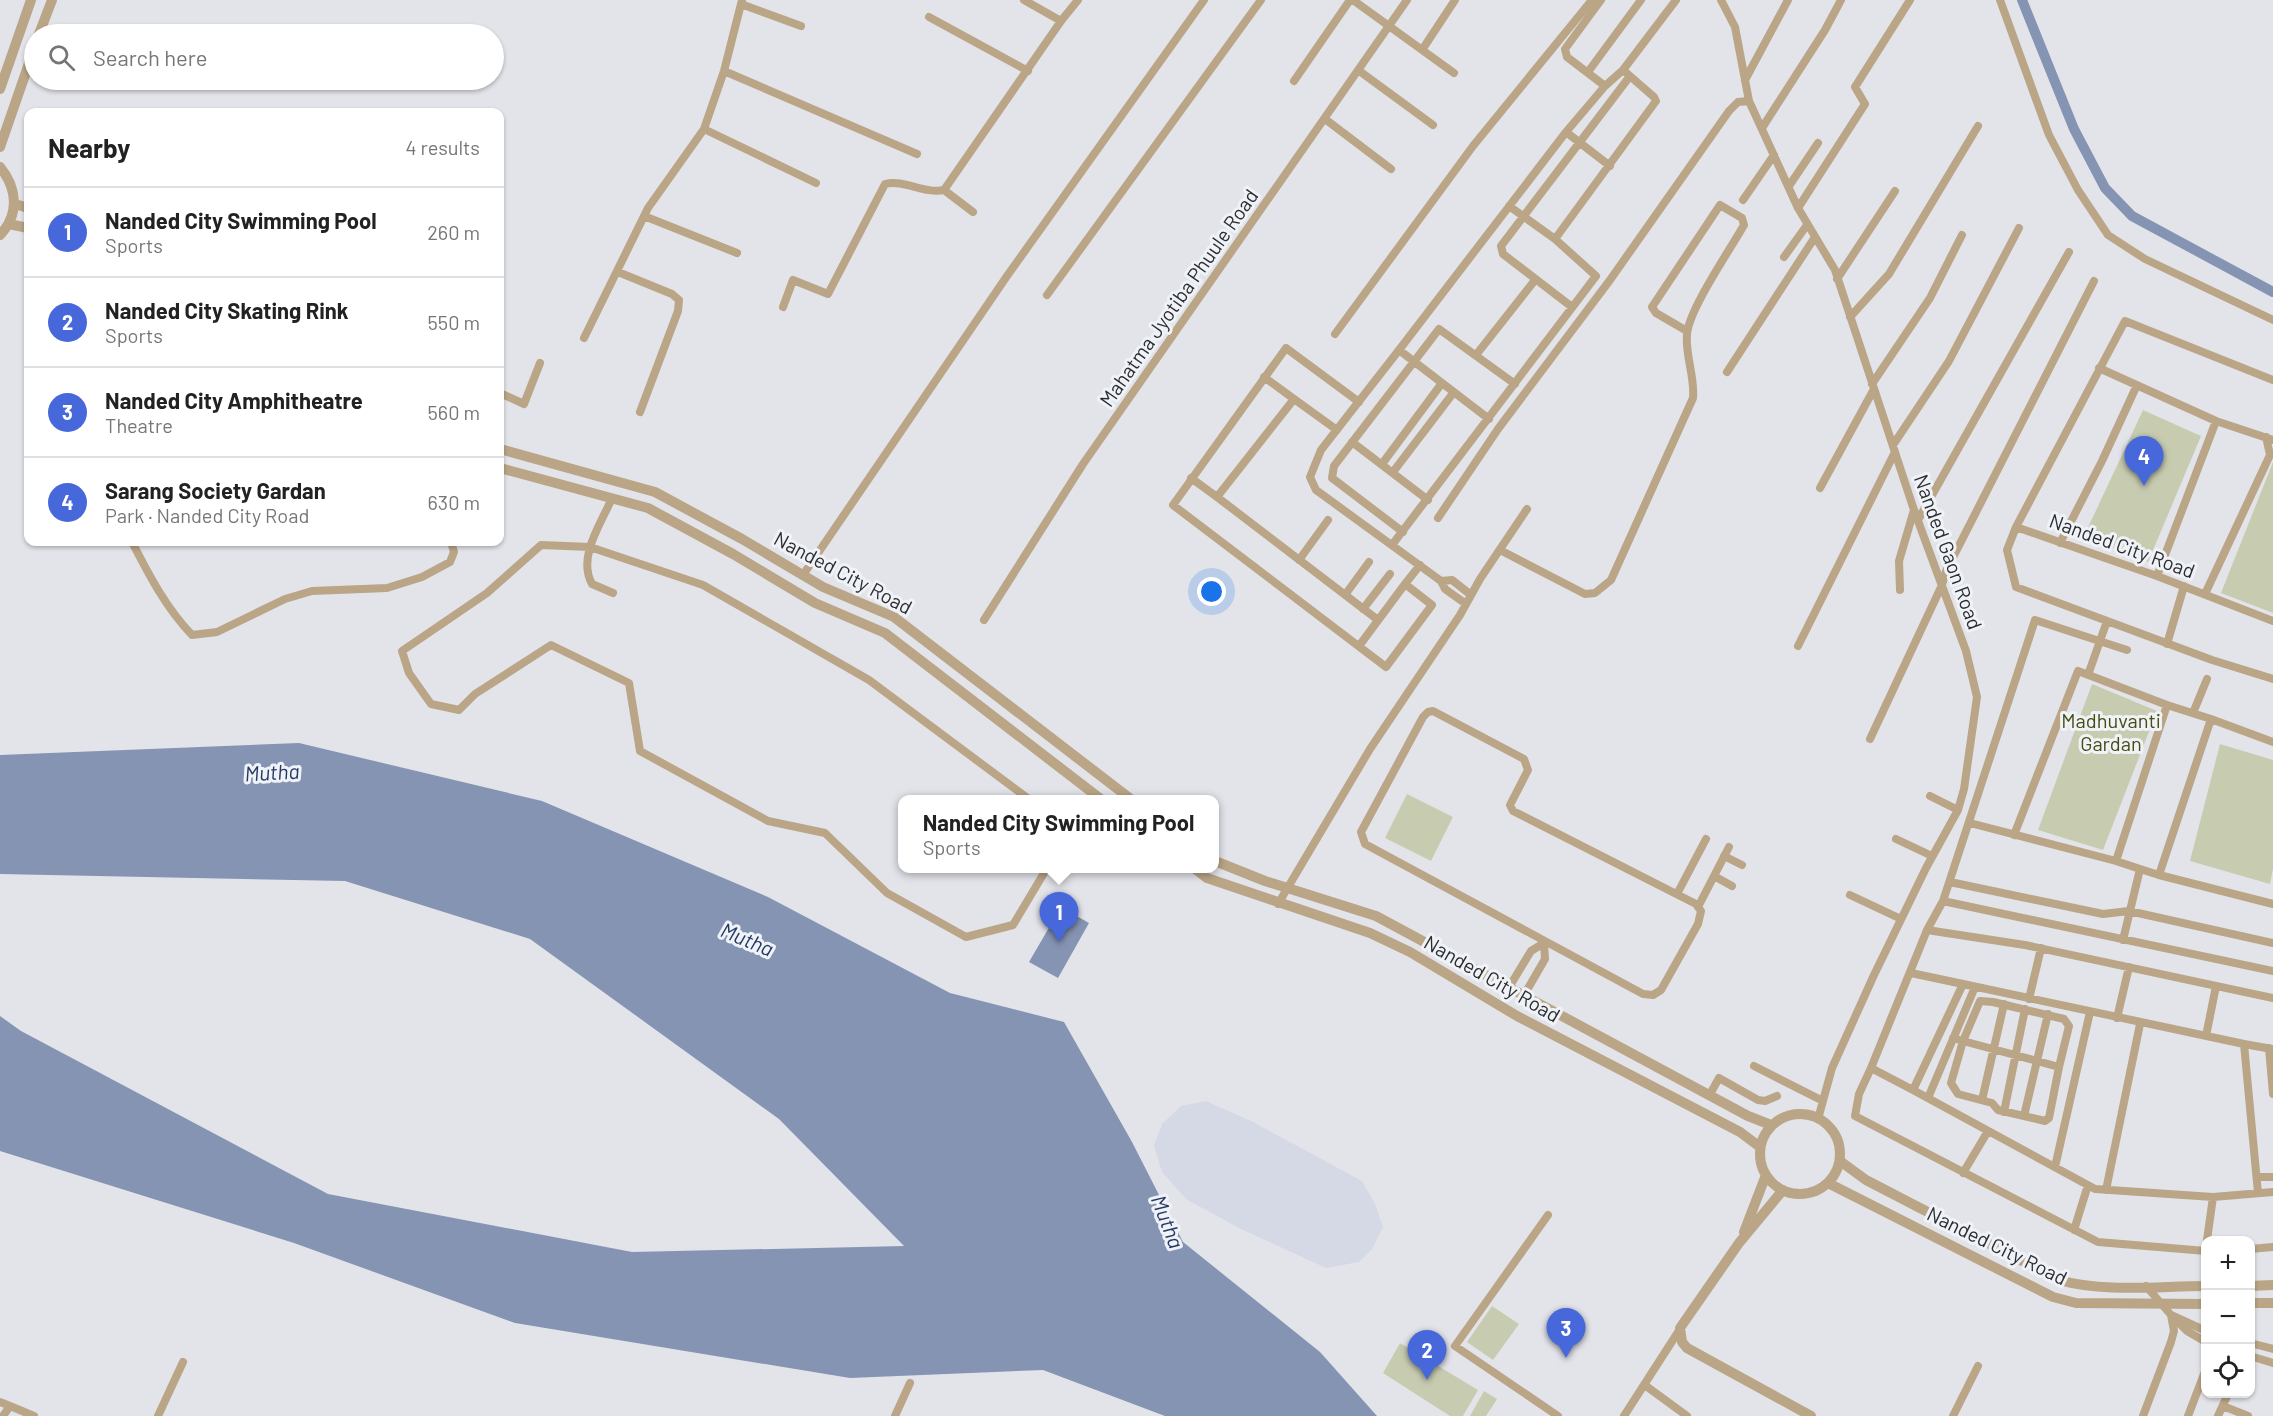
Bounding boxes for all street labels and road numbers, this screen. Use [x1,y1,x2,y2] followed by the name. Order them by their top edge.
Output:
[1094,184,1263,411] street label: Mahatma Jyotiba Phuule Road
[1910,471,1988,632] street label: Nanded Gaon Road
[2046,508,2198,582] street label: Nanded City Road
[770,526,917,619] street label: Nanded City Road
[1420,930,1565,1027] street label: Nanded City Road
[1923,1201,2071,1289] street label: Nanded City Road

